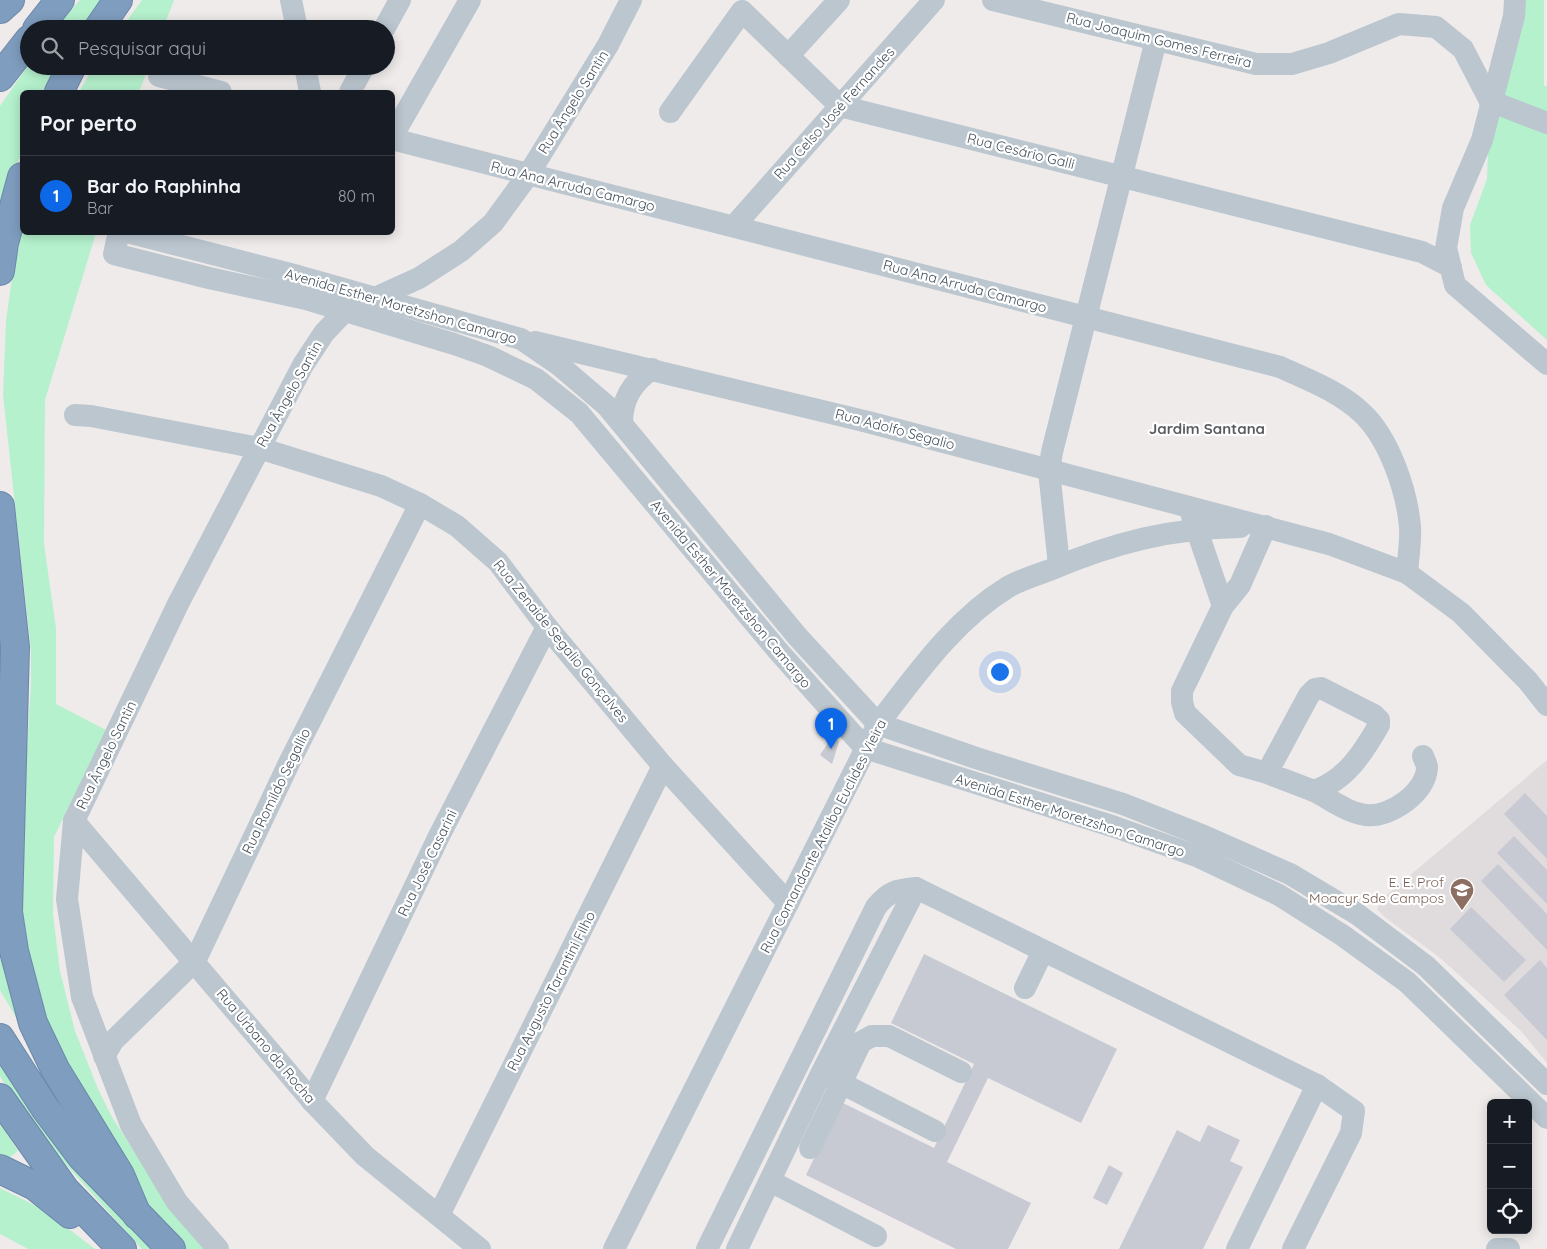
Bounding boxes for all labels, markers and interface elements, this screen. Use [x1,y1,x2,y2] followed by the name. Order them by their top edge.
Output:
[1064,8,1254,72] street label: Rua Joaquim Gomes Ferreira
[20,20,395,75] search box
[38,34,66,62] icon: search
[78,36,206,60] text: Pesquisar aqui
[770,43,898,183] street label: Rua Celso José Fernandes
[534,47,612,157] street label: Rua Ângelo Santin
[40,110,137,136] text: Por perto
[965,129,1077,173] street label: Rua Cesário Galli
[489,157,657,215] street label: Rua Ana Arruda Camargo
[87,174,241,198] text: Bar do Raphinha
[53,186,59,206] text: 1
[338,186,375,206] text: 80 m
[87,198,113,218] text: Bar
[881,255,1049,317] street label: Rua Ana Arruda Camargo
[283,264,519,348] street label: Avenida Esther Moretzshon Camargo
[252,338,326,450] street label: Rua Ângelo Santin
[833,404,957,454] street label: Rua Adolfo Segalio
[1149,419,1265,438] district label: Jardim Santana
[647,496,815,692] street label: Avenida Esther Moretzshon Camargo
[490,556,632,726] street label: Rua Zenaide Segalio Gonçalves
[987,659,1013,685] your location
[72,698,140,812] street label: Rua Ângelo Santin
[815,708,847,749] pin: 1
[756,716,890,956] street label: Rua Comandante Ataliba Euclides Vieira
[238,725,314,857] street label: Rua Romildo Segallio
[953,769,1187,861] street label: Avenida Esther Moretzshon Camargo
[393,807,461,919] street label: Rua José Casarini
[1309,873,1444,907] place label: E. E. Prof Moacyr Sde Campos
[1449,877,1475,911] school or university icon: E. E. Prof Moacyr Sde Campos
[503,908,599,1074] street label: Rua Augusto Tarantini Filho
[213,985,319,1107] street label: Rua Urbano da Rocha
[1487,1099,1532,1234] map controls
[1487,1099,1532,1144] button: +
[1487,1144,1532,1189] button: −
[1487,1189,1532,1234] button: locate

